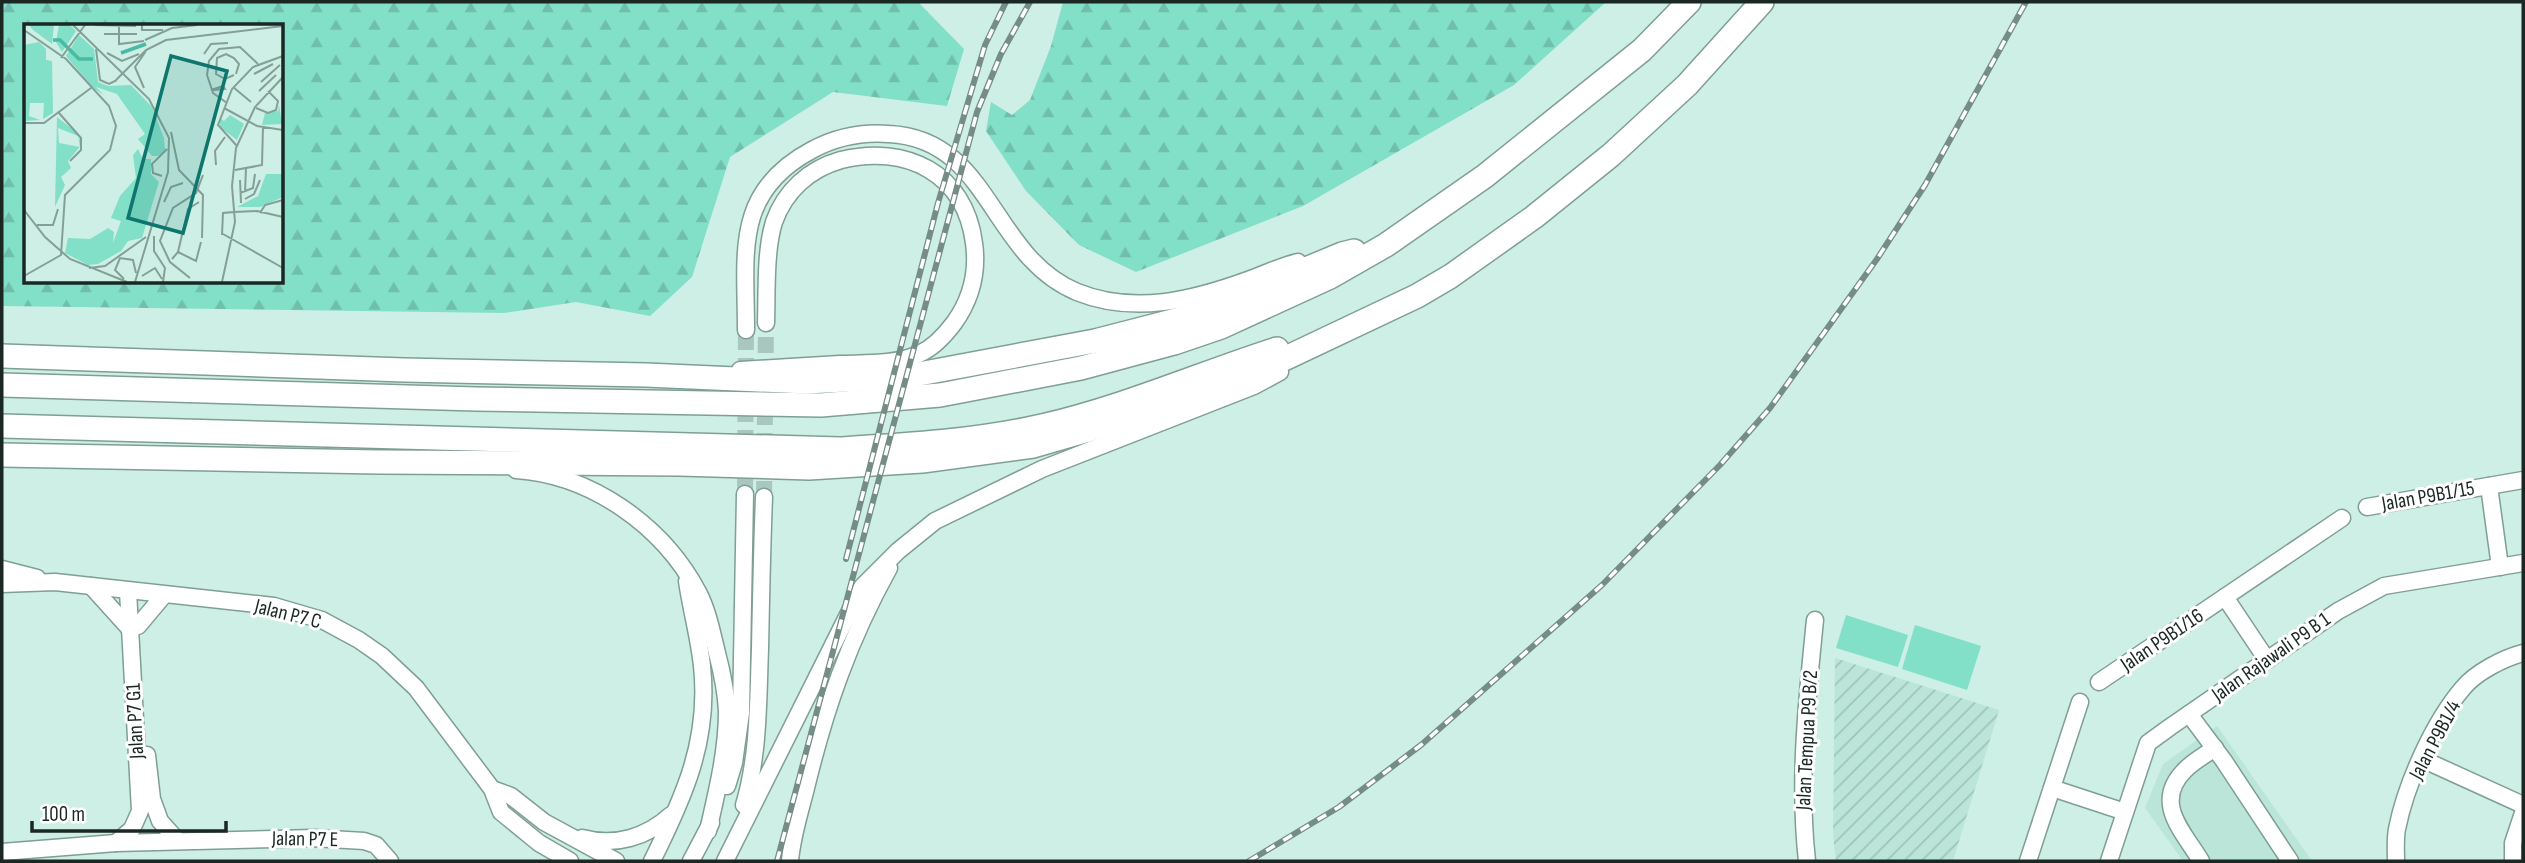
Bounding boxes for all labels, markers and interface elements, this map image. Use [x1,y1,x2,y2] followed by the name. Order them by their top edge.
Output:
[24,24,284,284] inset map
[2379,476,2476,517] street label: Jalan P9B1/15
[251,593,324,634] street label: Jalan P7 C
[2115,603,2208,677] street label: Jalan P9B1/16
[2206,607,2336,708] street label: Jalan Rajawali P9 B 1
[1791,669,1823,812] street label: Jalan Tempua P9 B/2
[121,682,150,760] street label: Jalan P7 G1
[2403,696,2466,785] street label: Jalan P9B1/4
[32,790,226,834] scale bar
[42,802,85,827] text: 100 m
[271,826,338,852] street label: Jalan P7 E

